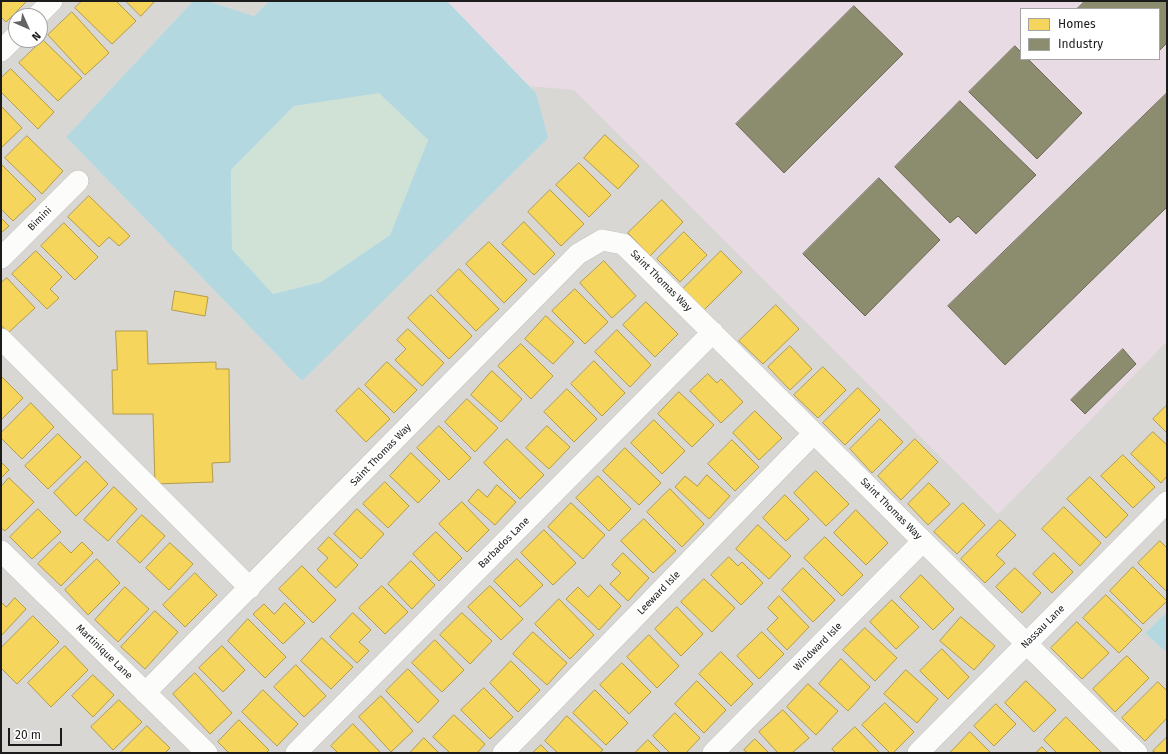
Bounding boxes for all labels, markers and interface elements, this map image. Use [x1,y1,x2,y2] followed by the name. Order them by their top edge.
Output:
[8,8,48,48] north arrow
[1020,8,1160,60] legend
[1058,17,1096,31] text: Homes
[29,29,43,43] text: N
[1058,37,1103,51] text: Industry
[26,205,54,233] street label: Bimini
[628,248,694,314] street label: Saint Thomas Way
[348,421,414,489] street label: Saint Thomas Way
[858,476,924,542] street label: Saint Thomas Way
[476,515,532,571] street label: Barbados Lane
[635,569,683,617] street label: Leeward Isle
[1019,603,1067,651] street label: Nassau Lane
[791,620,845,674] street label: Windward Isle
[73,622,135,682] street label: Martinique Lane
[10,720,64,746] scale bar
[15,728,41,742] text: 20 m

